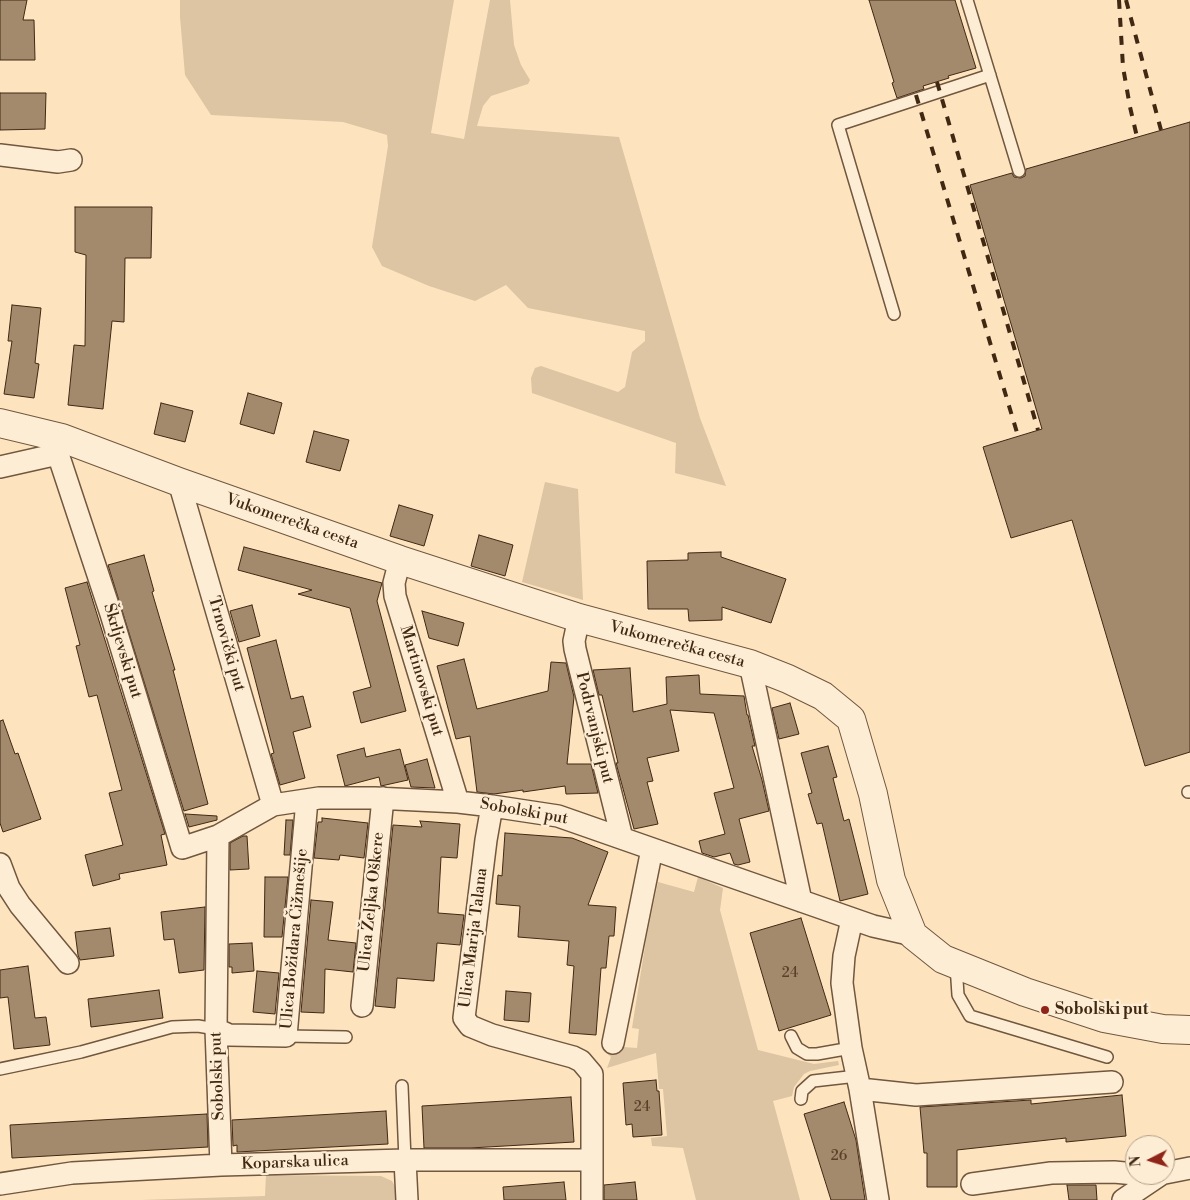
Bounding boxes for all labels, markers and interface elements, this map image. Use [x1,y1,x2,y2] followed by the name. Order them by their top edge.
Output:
[223,490,361,554] street label: Vukomerečka cesta
[203,594,249,694] street label: Trnovički put
[98,601,146,701] street label: Škrljevski put
[607,618,747,672] street label: Vukomerečka cesta
[395,623,447,739] street label: Martinovski put
[571,670,617,786] street label: Podrvanjski put
[479,795,569,829] street label: Sobolski put
[355,831,389,973] street label: Ulica Željka Oškere
[278,848,312,1030] street label: Ulica Božidara Čižmešije
[456,867,492,1009] street label: Ulica Marija Talana
[782,966,798,982] house number: 24
[1055,1000,1148,1020] place label: Sobolski put
[1039,1004,1051,1016] marker: Sobolski put
[207,1031,229,1121] street label: Sobolski put
[634,1100,650,1116] house number: 24
[1125,1135,1175,1185] north arrow
[831,1149,847,1165] house number: 26
[241,1152,349,1174] street label: Koparska ulica
[1127,1155,1146,1168] text: N

